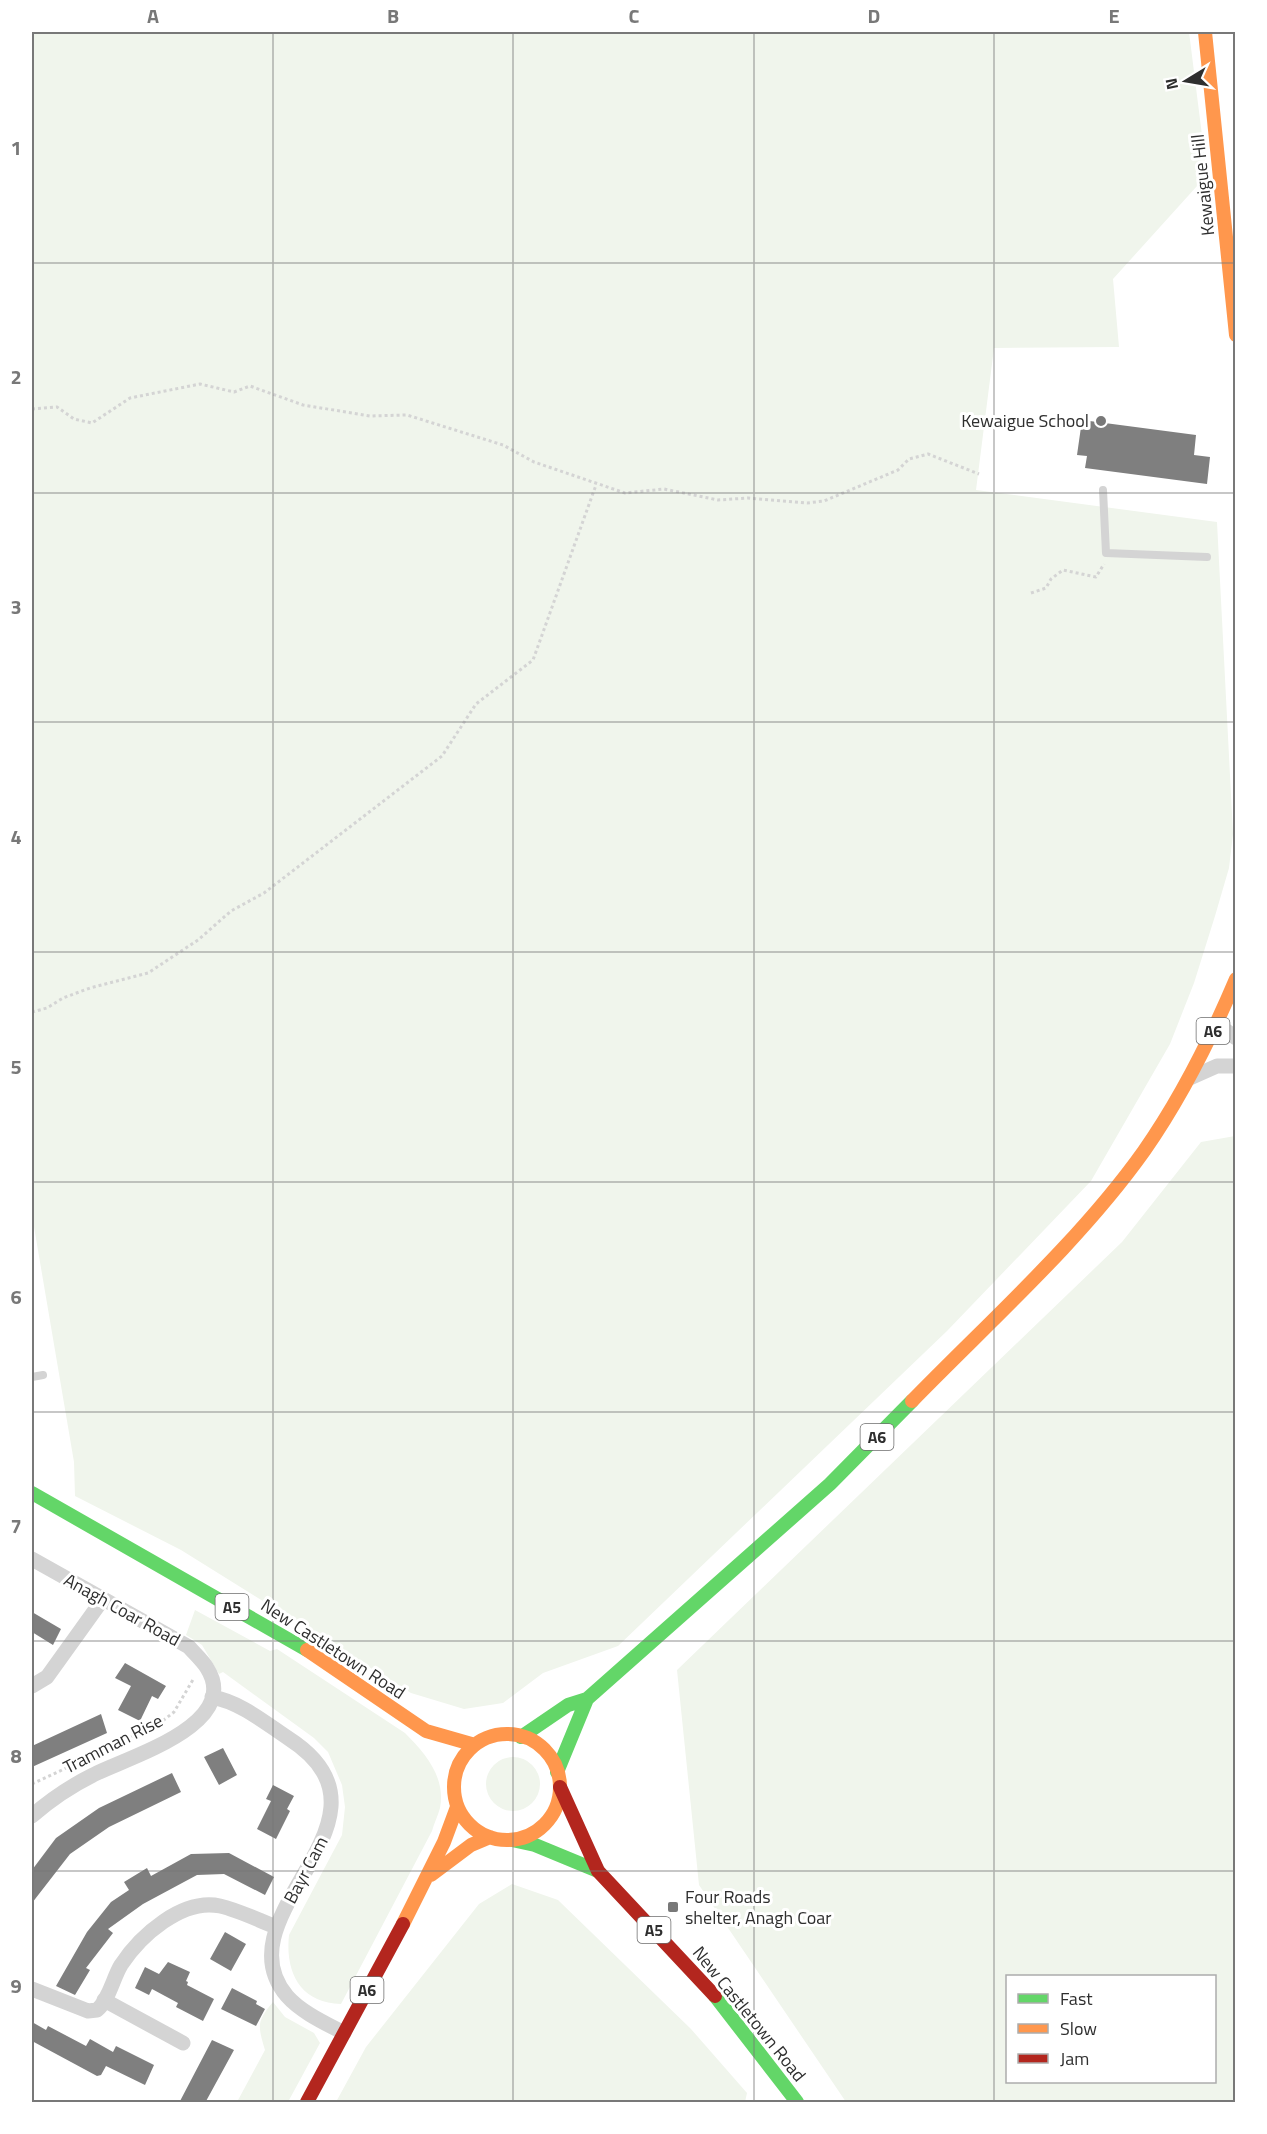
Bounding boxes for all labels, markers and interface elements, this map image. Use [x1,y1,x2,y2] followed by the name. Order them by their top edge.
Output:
[147,0,159,31] text: A
[387,0,399,31] text: B
[629,0,640,31] text: C
[868,0,880,31] text: D
[1108,0,1120,31] text: E
[1156,51,1216,111] north arrow
[1158,76,1184,92] text: N
[10,132,22,163] text: 1
[1184,133,1221,237] street label: Kewaigue Hill
[10,361,22,392] text: 2
[961,407,1089,434] place label: Kewaigue School
[1094,414,1108,428] marker: Kewaigue School
[10,591,22,622] text: 3
[10,821,22,852] text: 4
[1196,1018,1230,1044] road number: A6
[10,1051,22,1082] text: 5
[10,1281,22,1312] text: 6
[860,1424,894,1450] road number: A6
[10,1510,22,1541] text: 7
[59,1566,185,1653] street label: Anagh Coar Road
[256,1592,411,1706] street label: New Castletown Road
[216,1594,248,1620] road number: A5
[58,1707,167,1780] street label: Tramman Rise
[10,1740,22,1771] text: 8
[277,1831,335,1908] street label: Bayr Cam
[685,1883,832,1931] place label: Four Roads shelter, Anagh Coar
[666,1900,680,1914] marker: Four Roads shelter, Anagh Coar
[638,1917,670,1943] road number: A5
[686,1940,813,2087] street label: New Castletown Road
[10,1970,22,2001] text: 9
[1006,1975,1216,2083] legend
[350,1977,384,2003] road number: A6
[1060,1985,1093,2012] text: Fast
[1060,2015,1097,2042] text: Slow
[1060,2045,1089,2072] text: Jam

